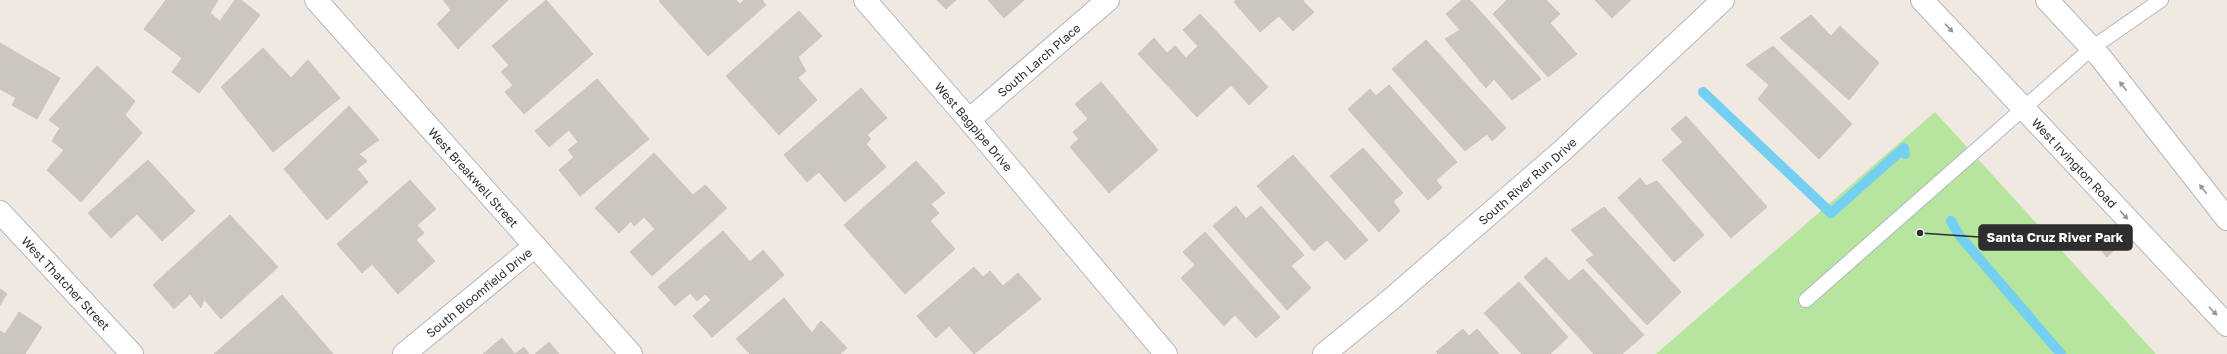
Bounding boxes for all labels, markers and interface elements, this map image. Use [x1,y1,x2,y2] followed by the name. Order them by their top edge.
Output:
[994,20,1083,100] street label: South Larch Place
[1944,23,1954,33] one-way arrow
[932,79,1016,174] street label: West Bagpipe Drive
[2119,81,2127,92] one-way arrow
[2029,115,2120,211] street label: West Irvington Road
[425,124,522,230] street label: West Breakwell Street
[1475,134,1579,228] street label: South River Run Drive
[2199,183,2207,194] one-way arrow
[2119,211,2128,220] one-way arrow
[1979,225,2132,250] callout: Santa Cruz River Park
[1987,229,2124,245] text: Santa Cruz River Park
[19,233,113,333] street label: West Thatcher Street
[423,244,535,340] street label: South Bloomfield Drive
[2208,306,2217,316] one-way arrow

